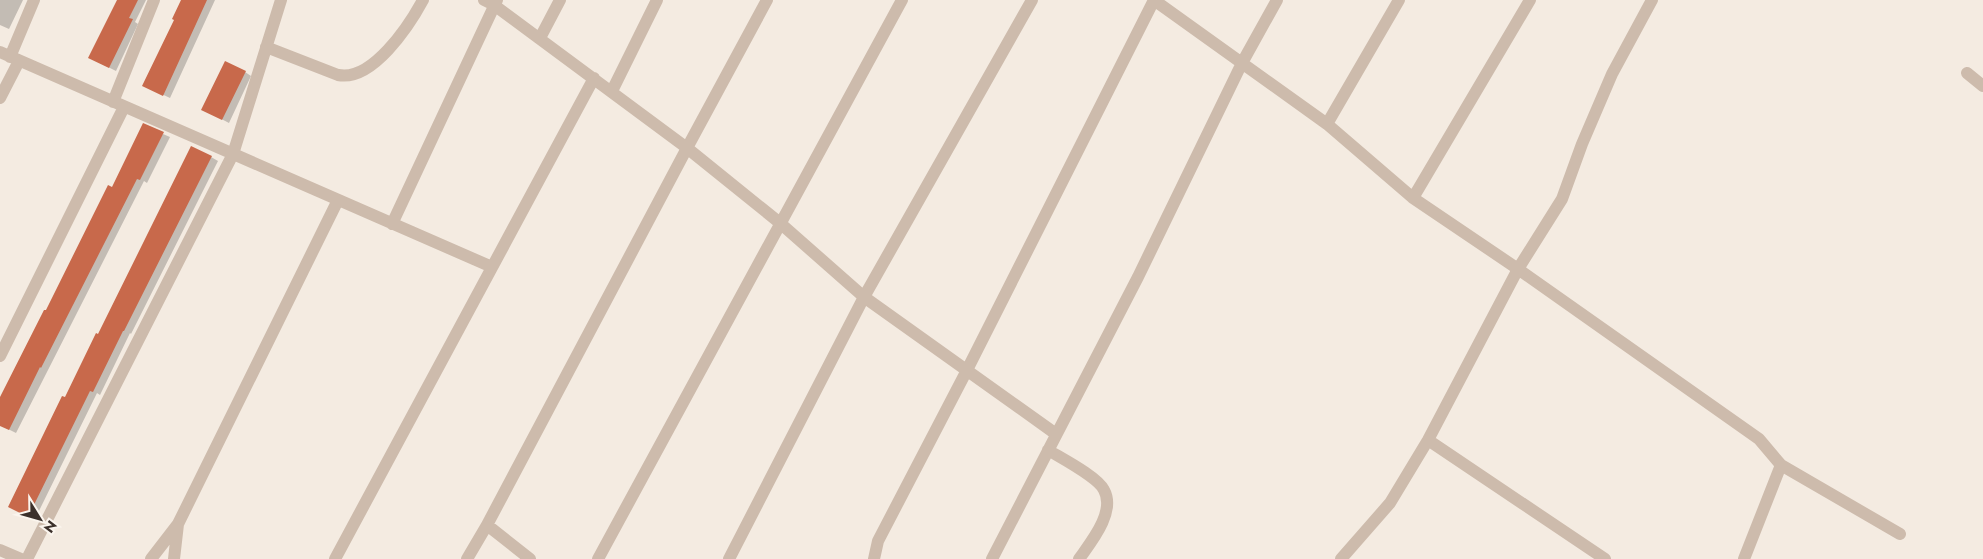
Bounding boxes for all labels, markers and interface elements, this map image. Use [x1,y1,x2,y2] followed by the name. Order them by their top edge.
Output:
[15,494,65,544] north arrow
[39,516,62,537] text: N

